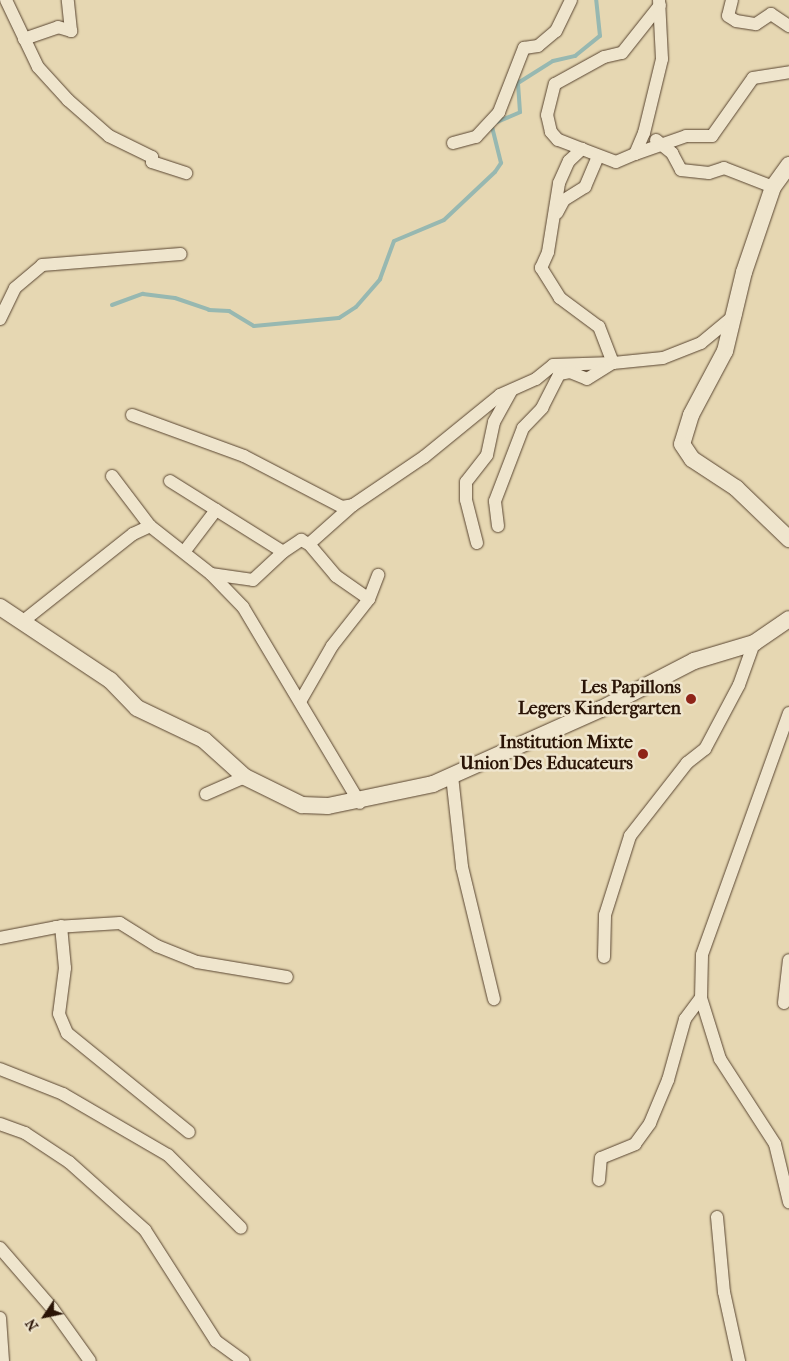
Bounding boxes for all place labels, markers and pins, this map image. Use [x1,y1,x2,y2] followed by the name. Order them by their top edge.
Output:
[518,678,681,721] place label: Les Papillons Legers Kindergarten
[685,693,697,705] marker: Les Papillons Legers Kindergarten
[460,733,633,776] place label: Institution Mixte Union Des Educateurs
[637,748,649,760] marker: Institution Mixte Union Des Educateurs

